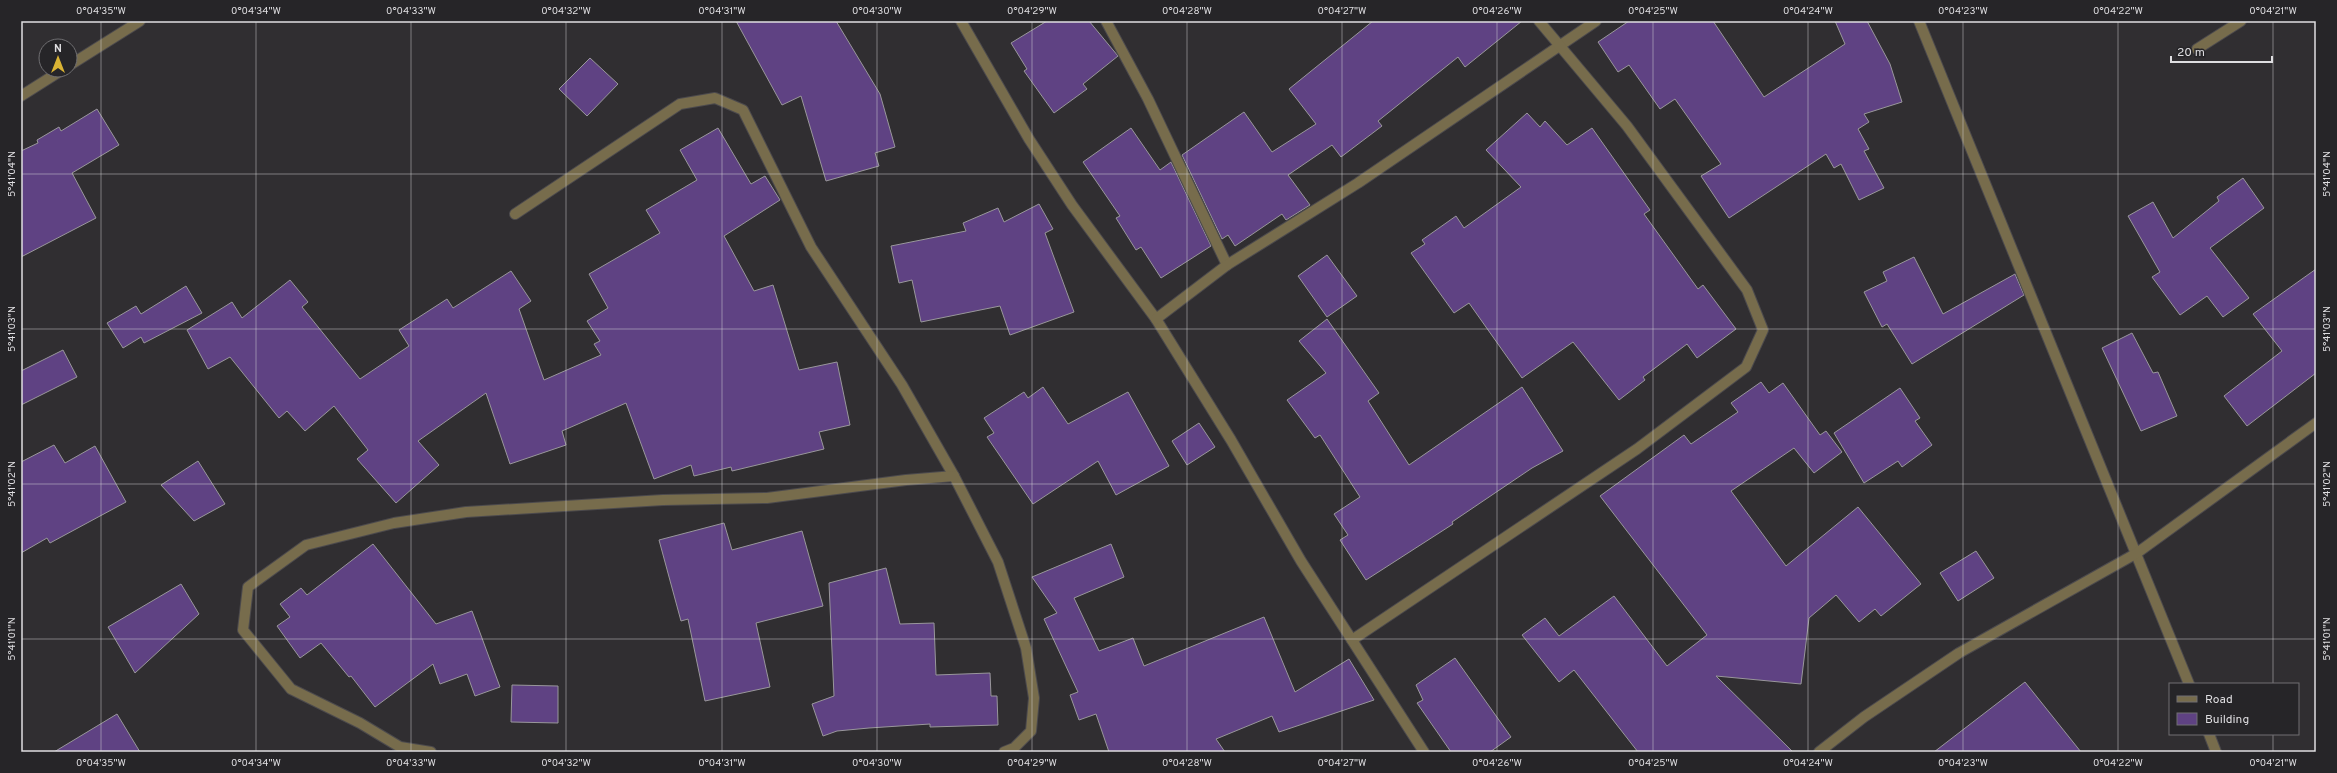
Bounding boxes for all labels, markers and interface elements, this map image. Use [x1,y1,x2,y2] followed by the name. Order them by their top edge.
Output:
[76,5,126,18] text: 0°04'35"W
[231,5,281,18] text: 0°04'34"W
[386,5,436,18] text: 0°04'33"W
[541,5,591,18] text: 0°04'32"W
[698,5,746,18] text: 0°04'31"W
[852,5,902,18] text: 0°04'30"W
[1007,5,1057,18] text: 0°04'29"W
[1162,5,1212,18] text: 0°04'28"W
[1318,5,1366,18] text: 0°04'27"W
[1472,5,1522,18] text: 0°04'26"W
[1628,5,1678,18] text: 0°04'25"W
[1783,5,1833,18] text: 0°04'24"W
[1938,5,1988,18] text: 0°04'23"W
[2093,5,2143,18] text: 0°04'22"W
[2249,5,2297,18] text: 0°04'21"W
[38,38,78,78] north arrow
[2171,38,2272,64] scale bar
[54,42,62,56] text: N
[2177,45,2205,61] text: 20 m
[6,151,19,197] text: 5°41'04"N
[2321,151,2334,197] text: 5°41'04"N
[6,306,19,352] text: 5°41'03"N
[2321,306,2334,352] text: 5°41'03"N
[6,461,19,507] text: 5°41'02"N
[2321,461,2334,507] text: 5°41'02"N
[6,617,19,661] text: 5°41'01"N
[2321,617,2334,661] text: 5°41'01"N
[2169,683,2299,735] legend
[2205,692,2233,708] text: Road
[2205,712,2249,728] text: Building
[76,757,126,770] text: 0°04'35"W
[231,757,281,770] text: 0°04'34"W
[386,757,436,770] text: 0°04'33"W
[541,757,591,770] text: 0°04'32"W
[698,757,746,770] text: 0°04'31"W
[852,757,902,770] text: 0°04'30"W
[1007,757,1057,770] text: 0°04'29"W
[1162,757,1212,770] text: 0°04'28"W
[1318,757,1366,770] text: 0°04'27"W
[1472,757,1522,770] text: 0°04'26"W
[1628,757,1678,770] text: 0°04'25"W
[1783,757,1833,770] text: 0°04'24"W
[1938,757,1988,770] text: 0°04'23"W
[2093,757,2143,770] text: 0°04'22"W
[2249,757,2297,770] text: 0°04'21"W

